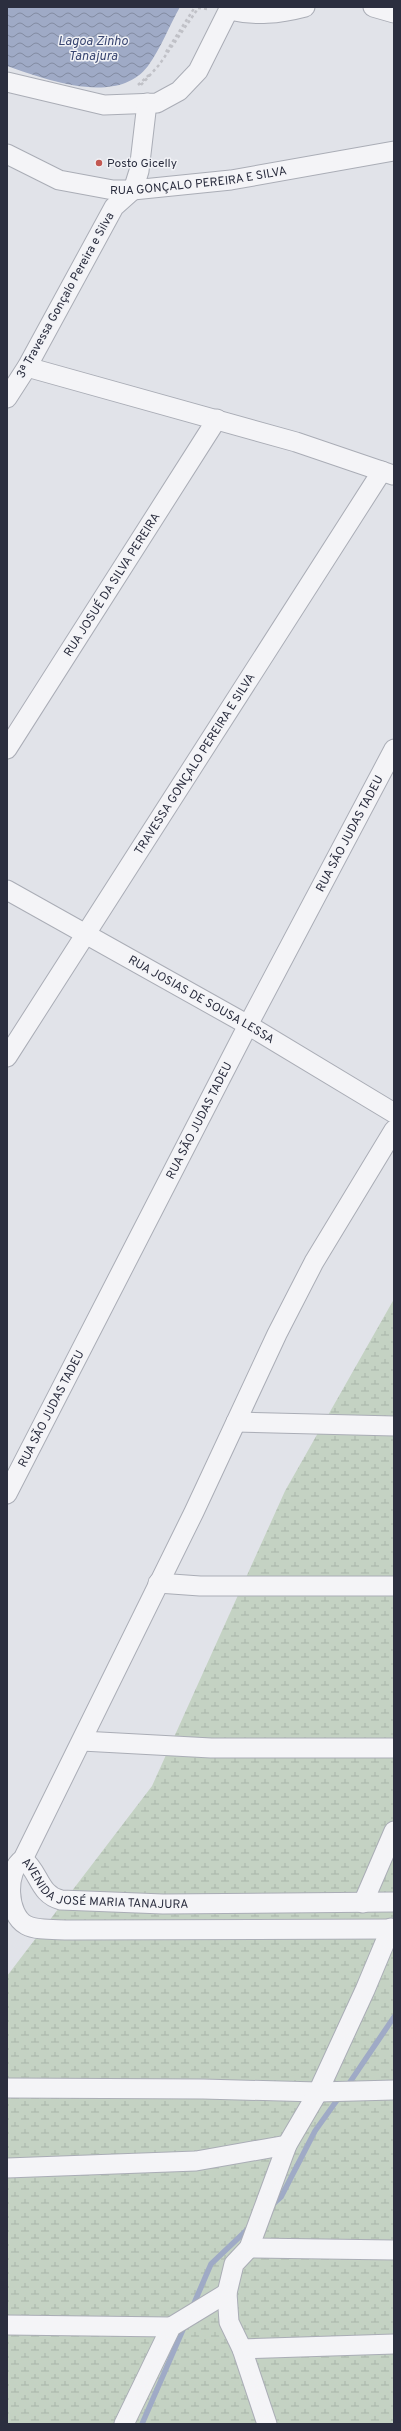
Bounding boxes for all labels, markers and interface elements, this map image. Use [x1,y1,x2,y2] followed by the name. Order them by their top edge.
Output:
[58,34,128,65] water label: Lagoa Zinho Tanajura
[107,156,177,172] place label: Posto Gicelly
[94,158,104,168] marker: Posto Gicelly
[110,163,288,199] street label: RUA GONÇALO PEREIRA E SILVA
[13,210,118,381] street label: 3ª Travessa Gonçalo Pereira e Silva
[61,510,164,660] street label: RUA JOSUÉ DA SILVA PEREIRA
[131,671,259,858] street label: TRAVESSA GONÇALO PEREIRA E SILVA
[313,773,388,895] street label: RUA SÃO JUDAS TADEU
[125,952,277,1048] street label: RUA JOSIAS DE SOUSA LESSA
[163,1060,237,1182] street label: RUA SÃO JUDAS TADEU
[15,1348,89,1470] street label: RUA SÃO JUDAS TADEU
[18,1855,188,1913] street label: AVENIDA JOSÉ MARIA TANAJURA

